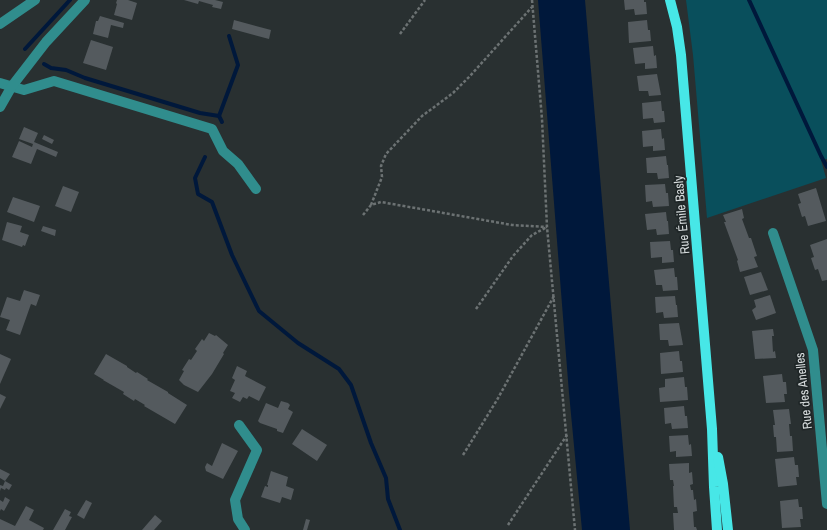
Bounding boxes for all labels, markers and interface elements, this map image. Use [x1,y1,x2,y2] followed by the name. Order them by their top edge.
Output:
[670,174,693,255] street label: Rue Émile Basly
[791,352,816,430] street label: Rue des Anelles

